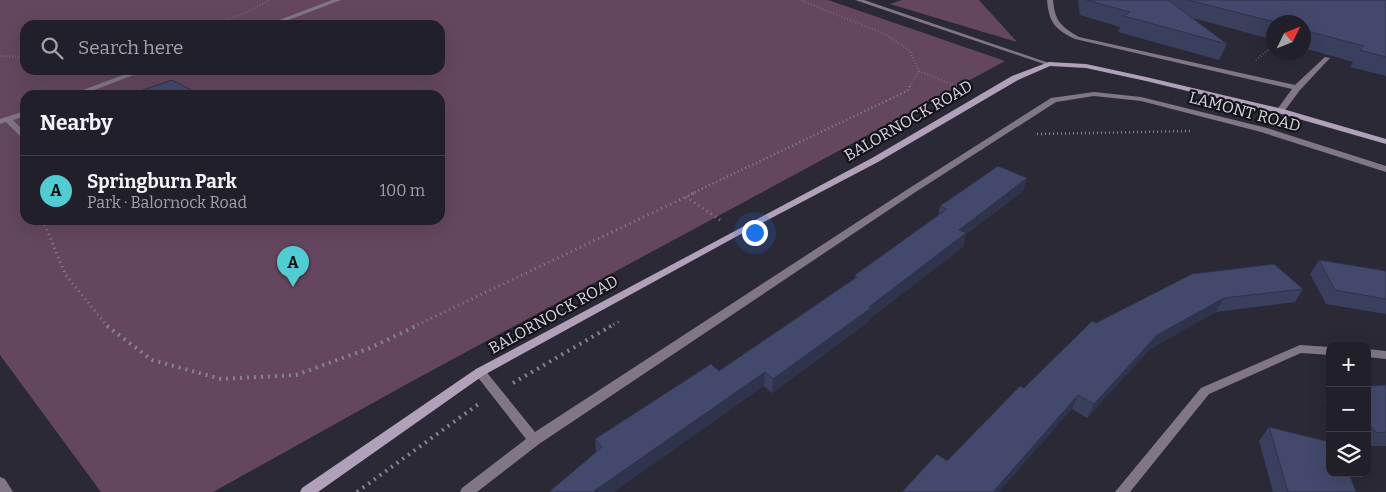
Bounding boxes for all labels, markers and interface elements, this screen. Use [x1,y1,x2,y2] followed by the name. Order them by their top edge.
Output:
[1266,15,1311,60] north arrow
[20,20,445,75] search box
[38,34,66,62] icon: search
[78,36,183,59] text: Search here
[841,76,976,165] street label: BALORNOCK ROAD
[1187,87,1303,135] street label: LAMONT ROAD
[40,110,113,136] text: Nearby
[87,170,237,193] text: Springburn Park
[50,181,62,200] text: A
[380,181,425,200] text: 100 m
[87,193,247,212] text: Park · Balornock Road
[742,220,768,246] your location
[277,246,309,287] pin: A
[485,271,621,358] street label: BALORNOCK ROAD
[1326,342,1371,477] map controls
[1326,342,1371,387] button: +
[1326,387,1371,432] button: −
[1326,432,1371,477] button: layers

